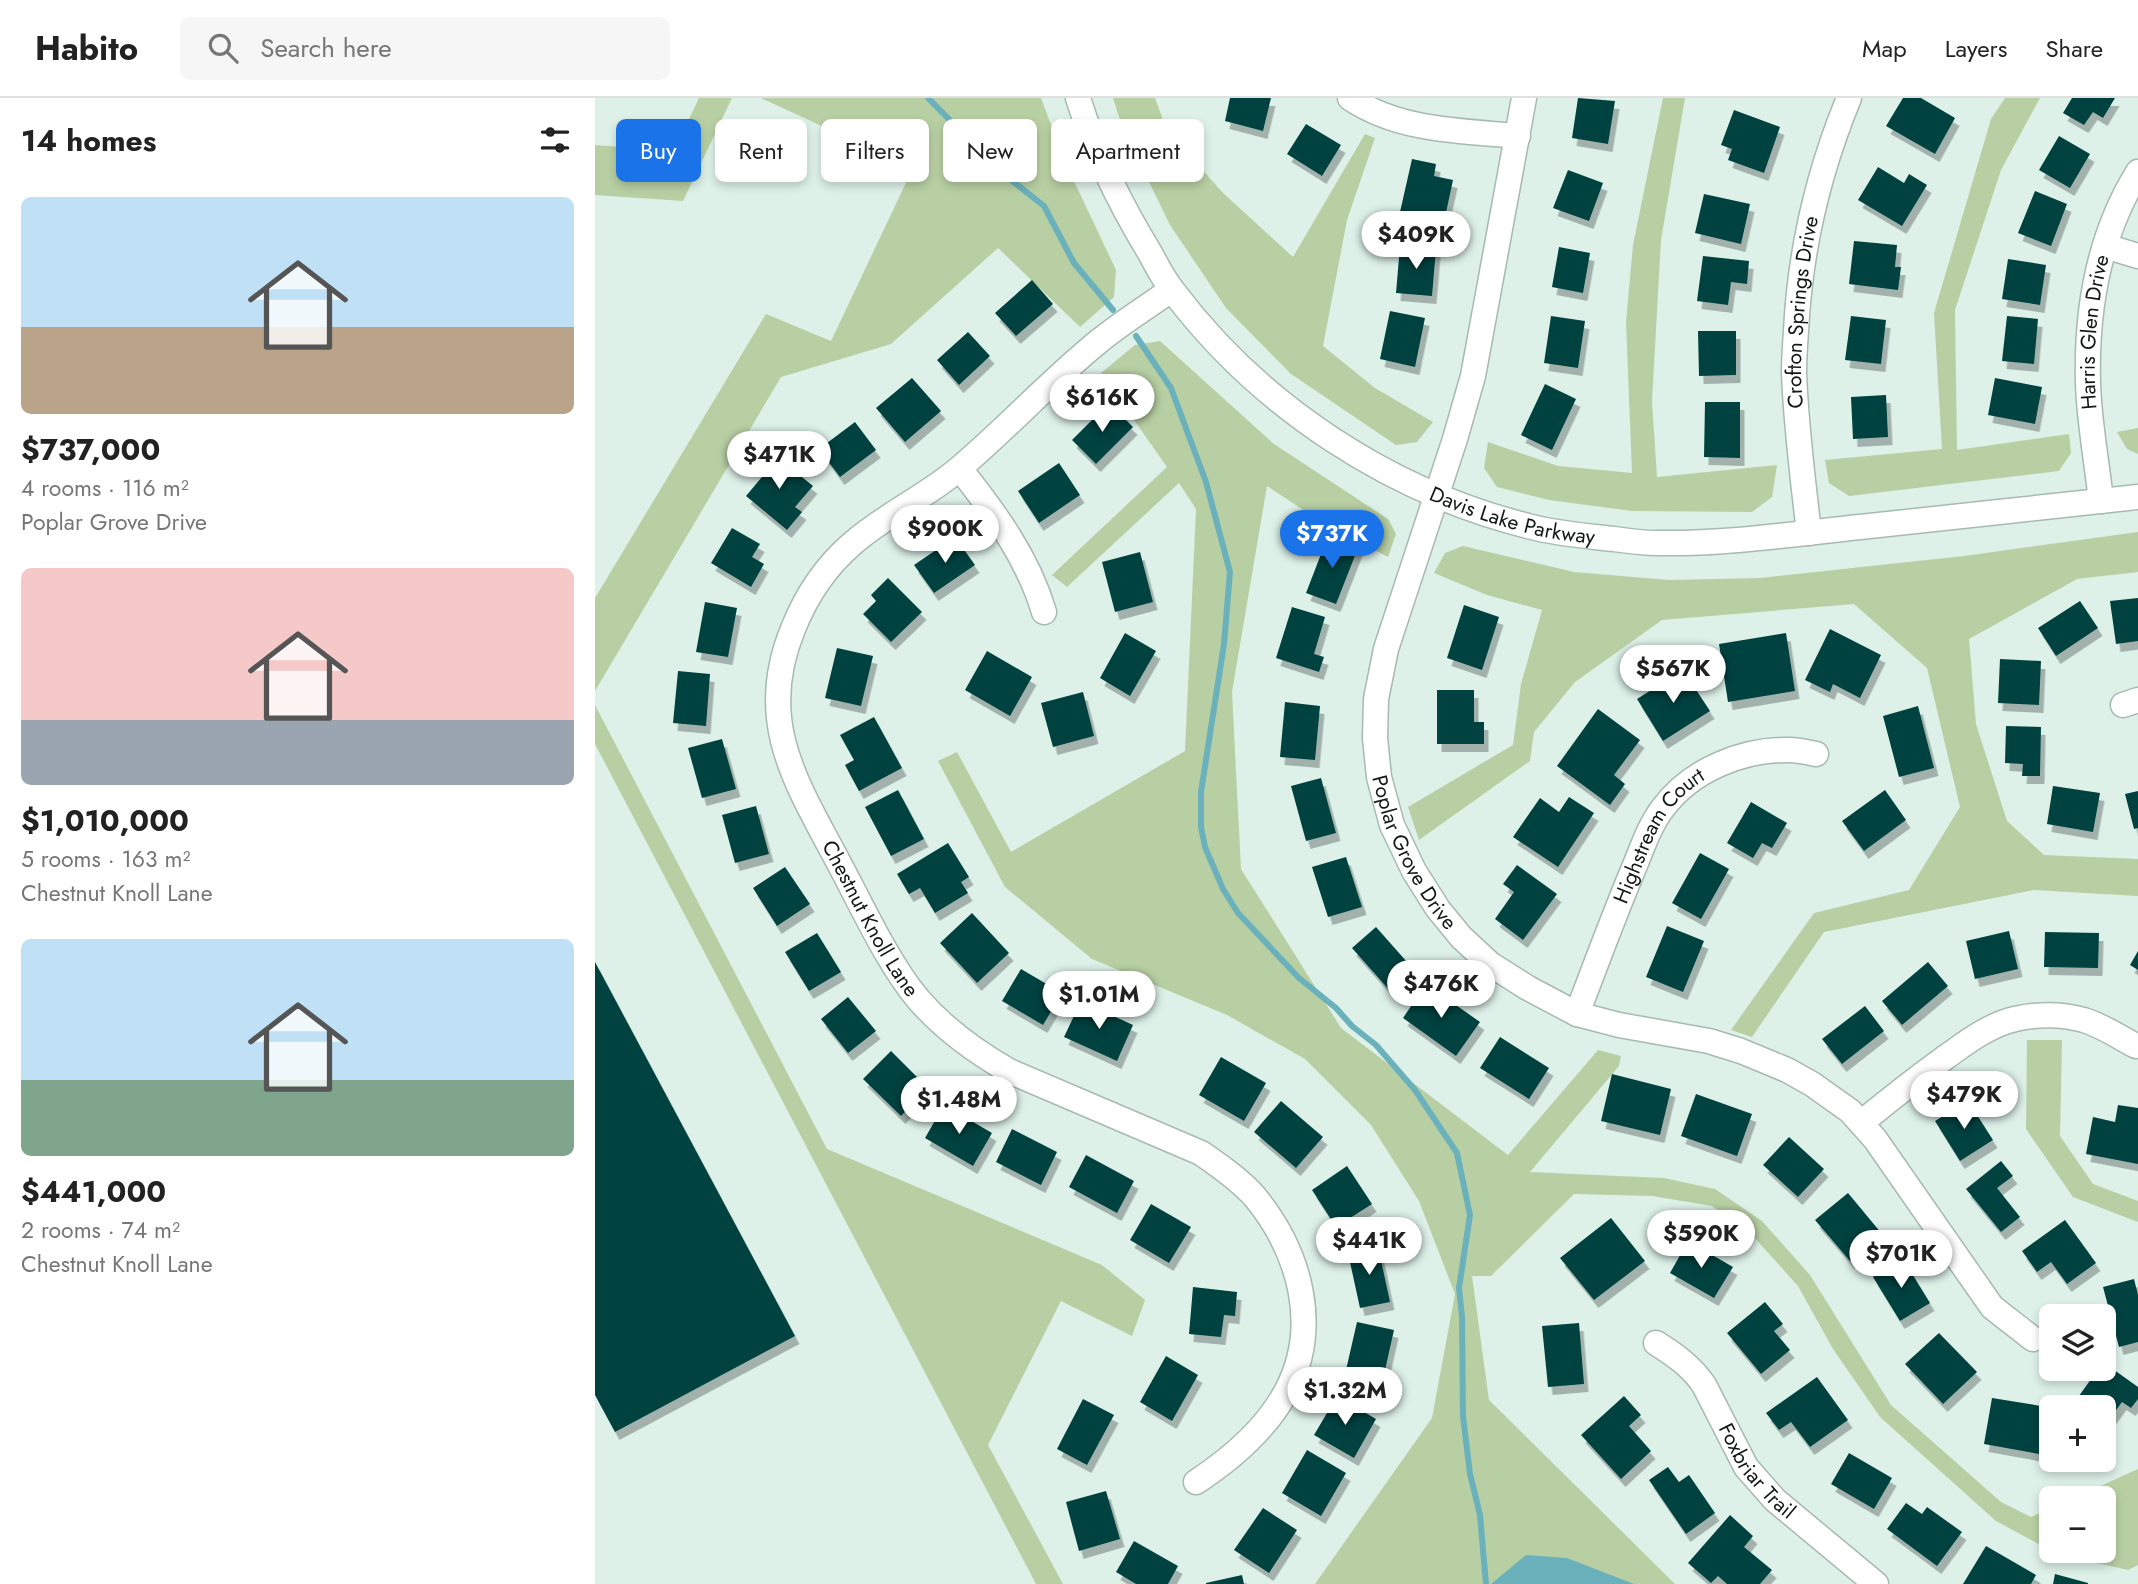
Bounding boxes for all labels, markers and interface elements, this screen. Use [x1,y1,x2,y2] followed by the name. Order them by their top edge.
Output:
[180,17,670,80] search box
[35,25,138,72] text: Habito
[204,29,242,67] icon: search
[260,29,392,67] text: Search here
[1862,31,1907,66] text: Map
[1945,31,2007,66] text: Layers
[2045,31,2103,66] text: Share
[21,119,156,162] text: 14 homes
[616,119,701,182] chip: Buy
[715,119,807,182] chip: Rent
[821,119,929,182] chip: Filters
[943,119,1037,182] chip: New
[1051,119,1204,182] chip: Apartment
[536,121,574,159] icon: filters
[1367,212,1465,271] pin: $409K
[1779,213,1826,409] street label: Crofton Springs Drive
[1377,217,1455,251] text: $409K
[235,242,361,368] icon: home
[2073,251,2117,411] street label: Harris Glen Drive
[1053,374,1151,434] pin: $616K
[1066,380,1138,414] text: $616K
[21,428,160,471] text: $737,000
[730,432,828,491] pin: $471K
[743,437,815,471] text: $471K
[21,471,189,505] text: 4 rooms · 116 m²
[1425,479,1597,552] street label: Davis Lake Parkway
[21,505,207,539] text: Poplar Grove Drive
[896,505,994,565] pin: $900K
[1283,510,1381,570] pin: $737K
[907,511,983,545] text: $900K
[1296,516,1368,550] text: $737K
[235,613,361,739] icon: home
[1624,646,1722,705] pin: $567K
[1636,651,1710,685] text: $567K
[1606,760,1710,908] street label: Highstream Court
[1364,772,1464,936] street label: Poplar Grove Drive
[21,799,189,842] text: $1,010,000
[814,835,926,1003] street label: Chestnut Knoll Lane
[21,842,190,876] text: 5 rooms · 163 m²
[21,876,212,910] text: Chestnut Knoll Lane
[1392,960,1490,1020] pin: $476K
[1403,966,1479,1000] text: $476K
[1042,972,1156,1031] pin: $1.01M
[1059,977,1139,1011] text: $1.01M
[235,984,361,1110] icon: home
[1915,1072,2013,1131] pin: $479K
[902,1076,1016,1136] pin: $1.48M
[1926,1077,2002,1111] text: $479K
[917,1082,1001,1116] text: $1.48M
[21,1170,166,1213] text: $441,000
[1652,1210,1750,1270] pin: $590K
[21,1213,180,1247] text: 2 rooms · 74 m²
[1663,1216,1739,1250] text: $590K
[1320,1218,1418,1277] pin: $441K
[1332,1223,1406,1257] text: $441K
[1852,1230,1950,1290] pin: $701K
[1865,1236,1937,1270] text: $701K
[21,1247,212,1281] text: Chestnut Knoll Lane
[2039,1304,2116,1563] map controls
[2039,1304,2116,1381] button: layers
[1288,1368,1402,1427] pin: $1.32M
[1303,1373,1387,1407] text: $1.32M
[2039,1395,2116,1472] button: +
[1711,1418,1802,1526] street label: Foxbriar Trail
[2039,1486,2116,1563] button: −

